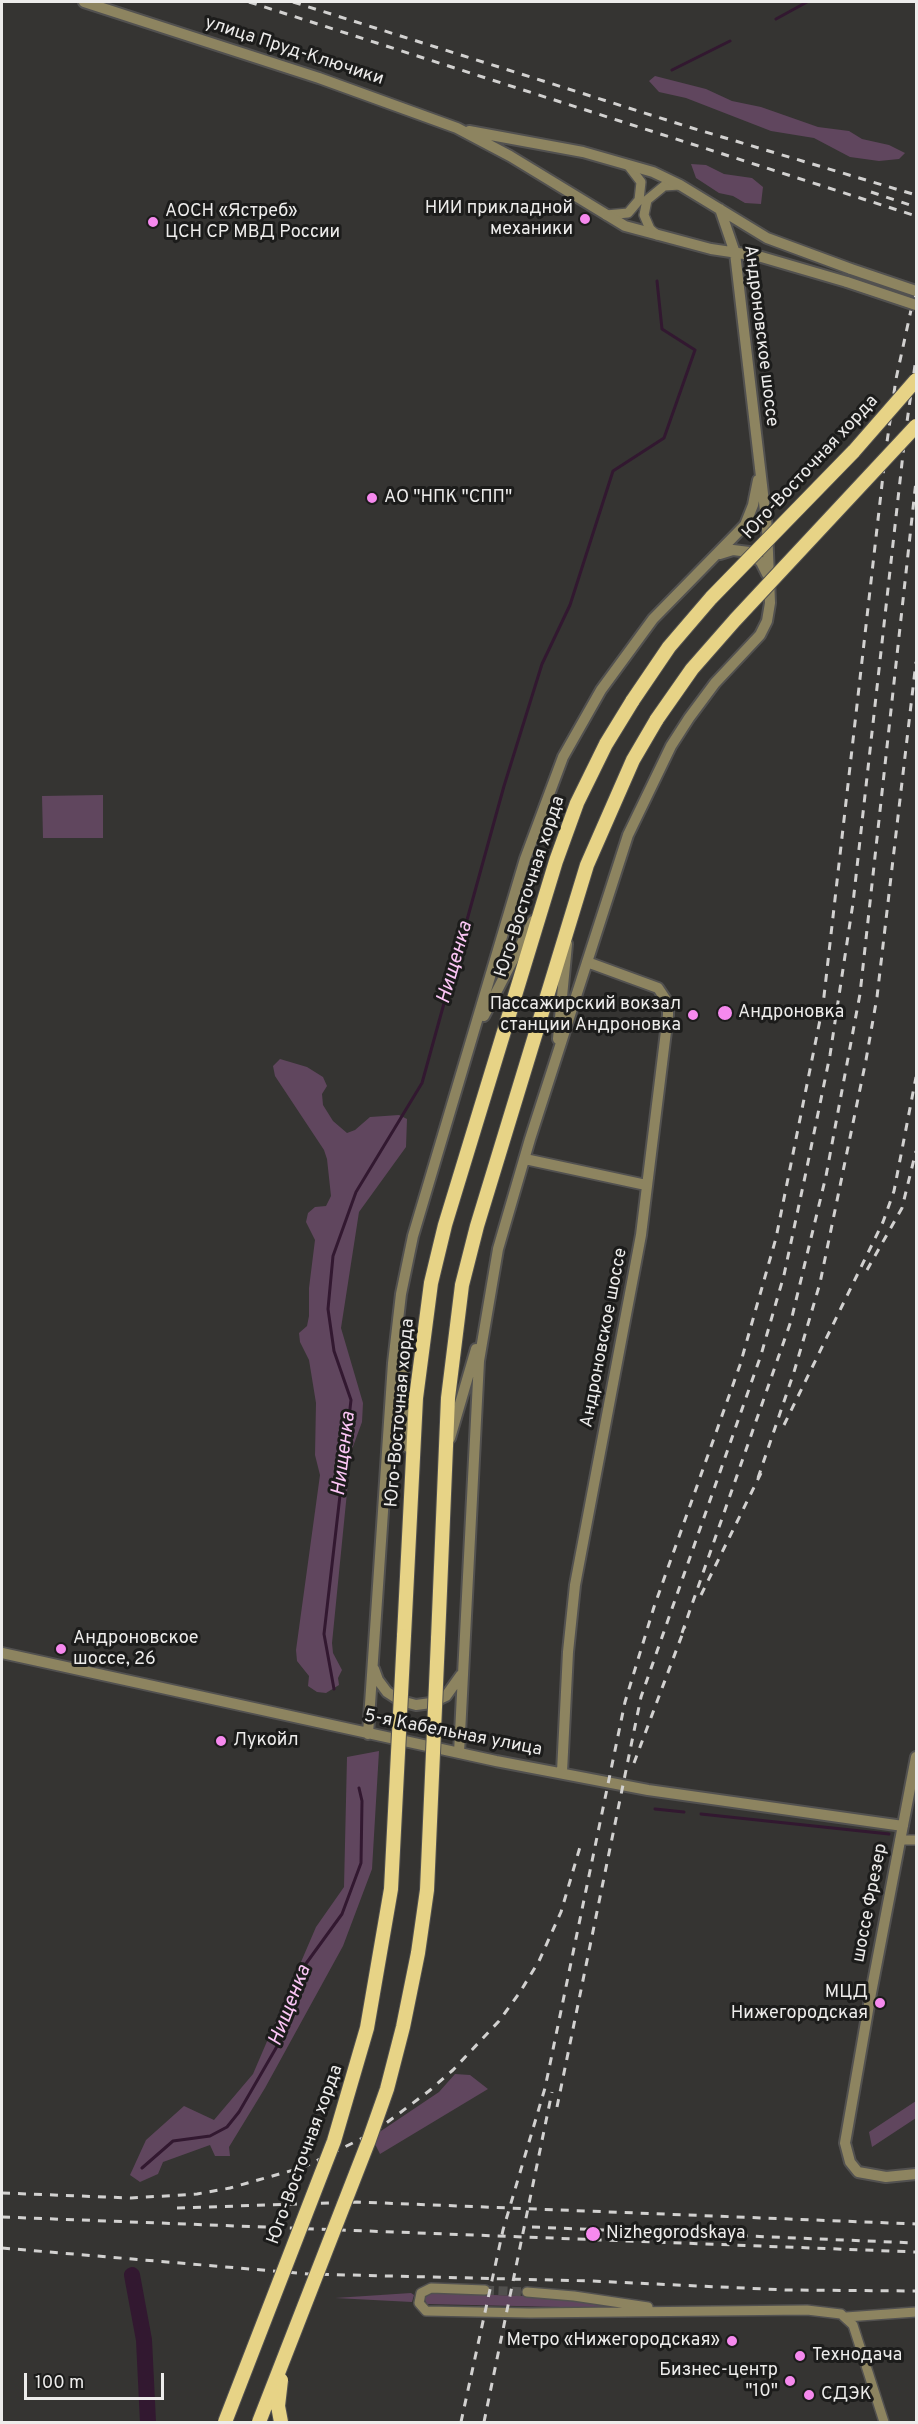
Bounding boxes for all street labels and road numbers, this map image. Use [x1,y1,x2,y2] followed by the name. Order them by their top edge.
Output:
[202,13,386,91] street label: улица Пруд-Ключики
[738,244,782,428] street label: Андроновское шоссе
[738,391,884,545] street label: Юго-Восточная хорда
[491,794,571,980] street label: Юго-Восточная хорда
[577,1246,633,1430] street label: Андроновское шоссе
[382,1318,420,1508] street label: Юго-Восточная хорда
[362,1706,544,1762] street label: 5-я Кабельная улица
[849,1842,893,1964] street label: шоссе Фрезер
[263,2062,349,2248] street label: Юго-Восточная хорда

